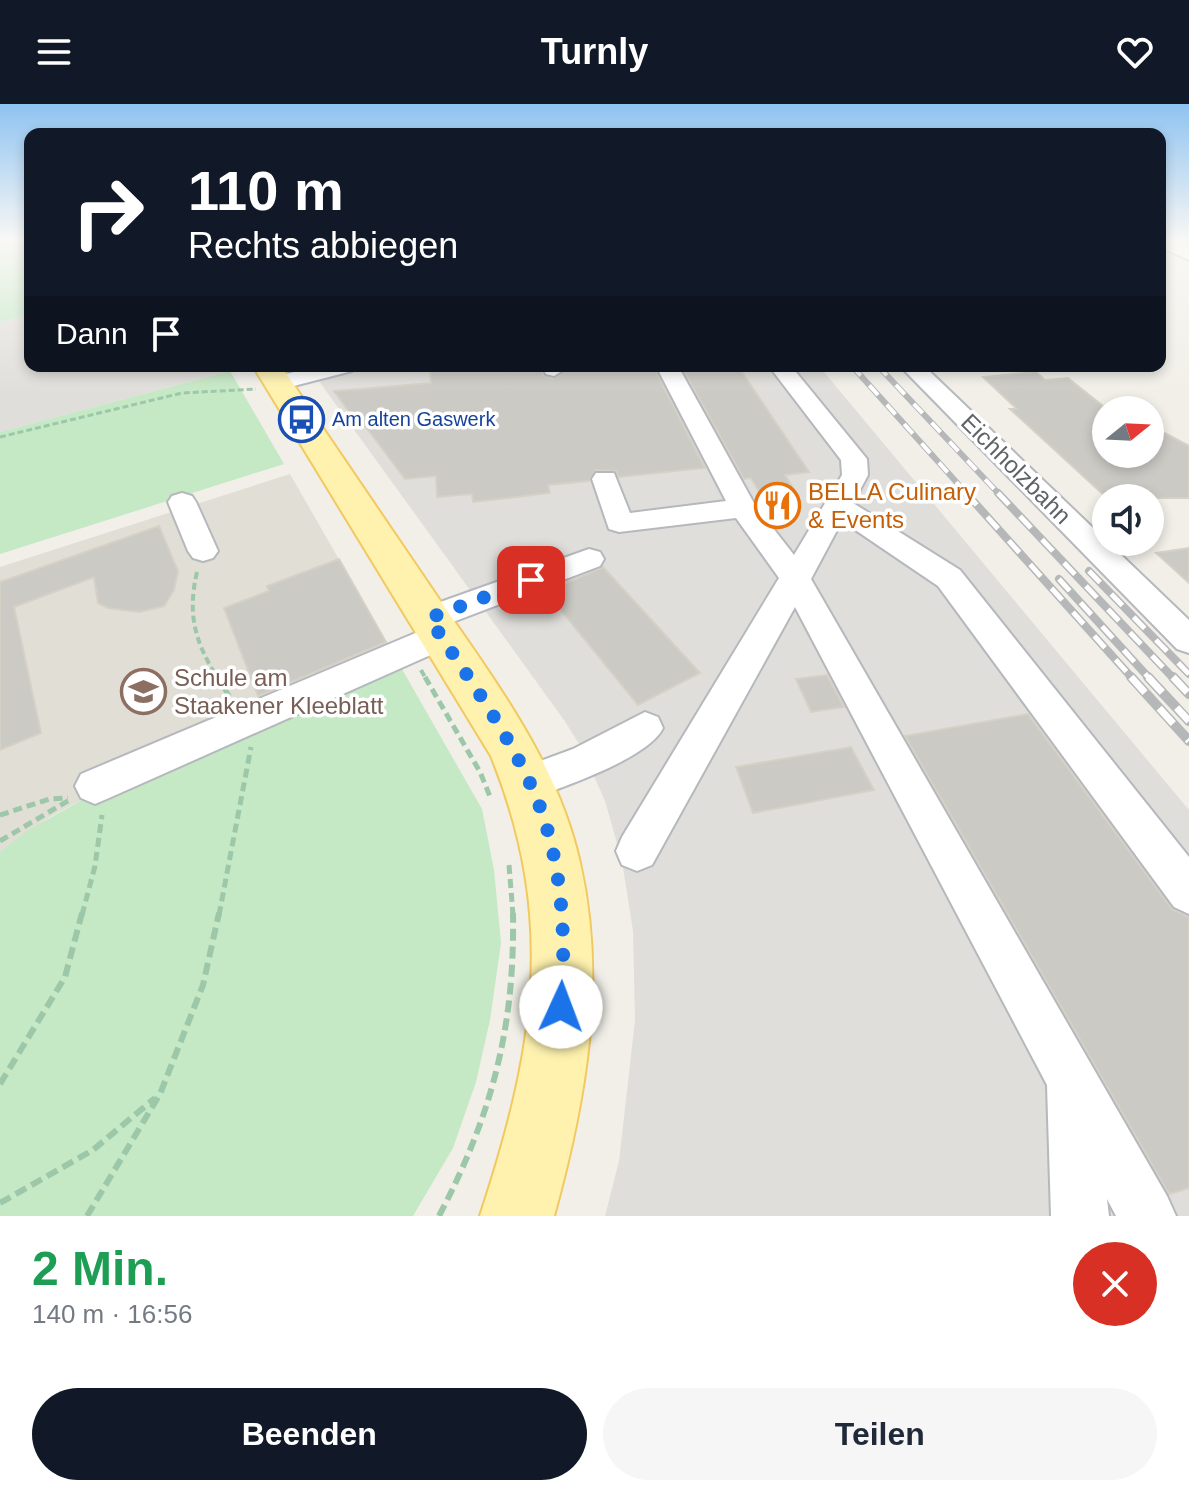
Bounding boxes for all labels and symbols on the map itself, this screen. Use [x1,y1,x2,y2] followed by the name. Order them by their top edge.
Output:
[277,395,325,443] bus stop icon: Am alten Gaswerk
[1092,396,1164,468] north arrow
[332,408,496,430] place label: Am alten Gaswerk
[956,408,1077,529] street label: Eichholzbahn
[808,478,976,533] place label: BELLA Culinary & Events
[753,482,801,530] restaurant icon: BELLA Culinary & Events
[497,546,565,614] pin
[174,664,384,719] place label: Schule am Staakener Kleeblatt
[119,668,167,716] school or university icon: Schule am Staakener Kleeblatt
[519,965,603,1049] position arrow

